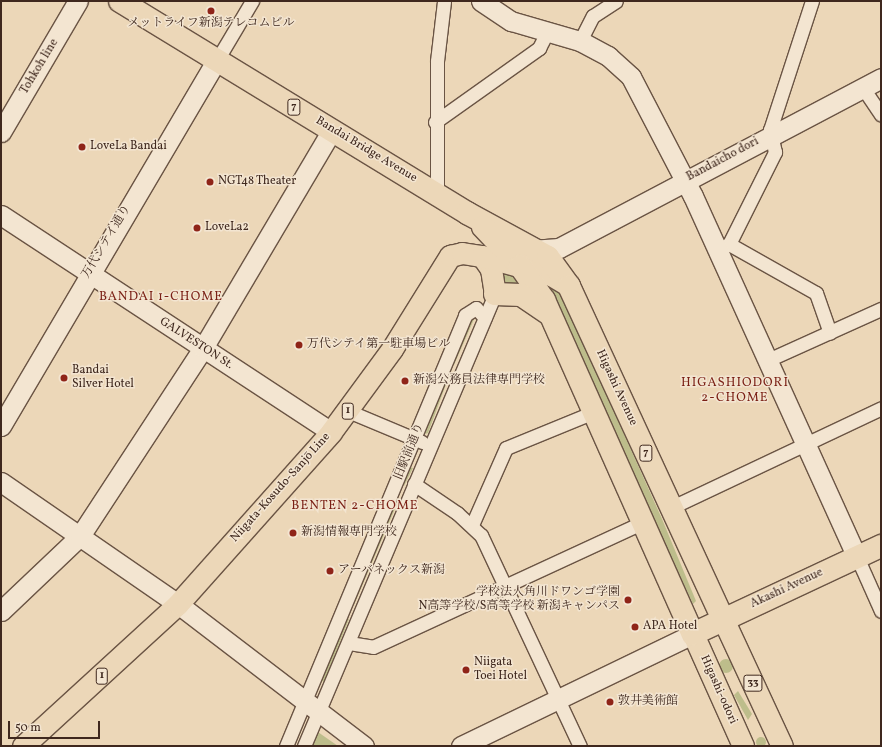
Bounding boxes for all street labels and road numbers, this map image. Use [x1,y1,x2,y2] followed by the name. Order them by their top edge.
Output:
[18,37,62,97] street label: Tohkoh line
[287,98,301,116] road number: 7
[313,114,419,186] street label: Bandai Bridge Avenue
[684,135,762,185] street label: Bandaicho dori
[79,202,135,282] street label: 万代シテイ通り
[157,315,235,373] street label: GALVESTON St.
[592,348,640,428] street label: Higashi Avenue
[341,402,355,420] road number: 1
[392,421,428,483] street label: 旧駅前通り
[228,430,334,546] street label: Niigata-Kosudo-Sanjō Line
[639,444,653,462] road number: 7
[748,566,826,612] street label: Akashi Avenue
[696,653,740,727] street label: Higashi-odori
[95,667,109,685] road number: 1
[743,674,763,692] road number: 33

